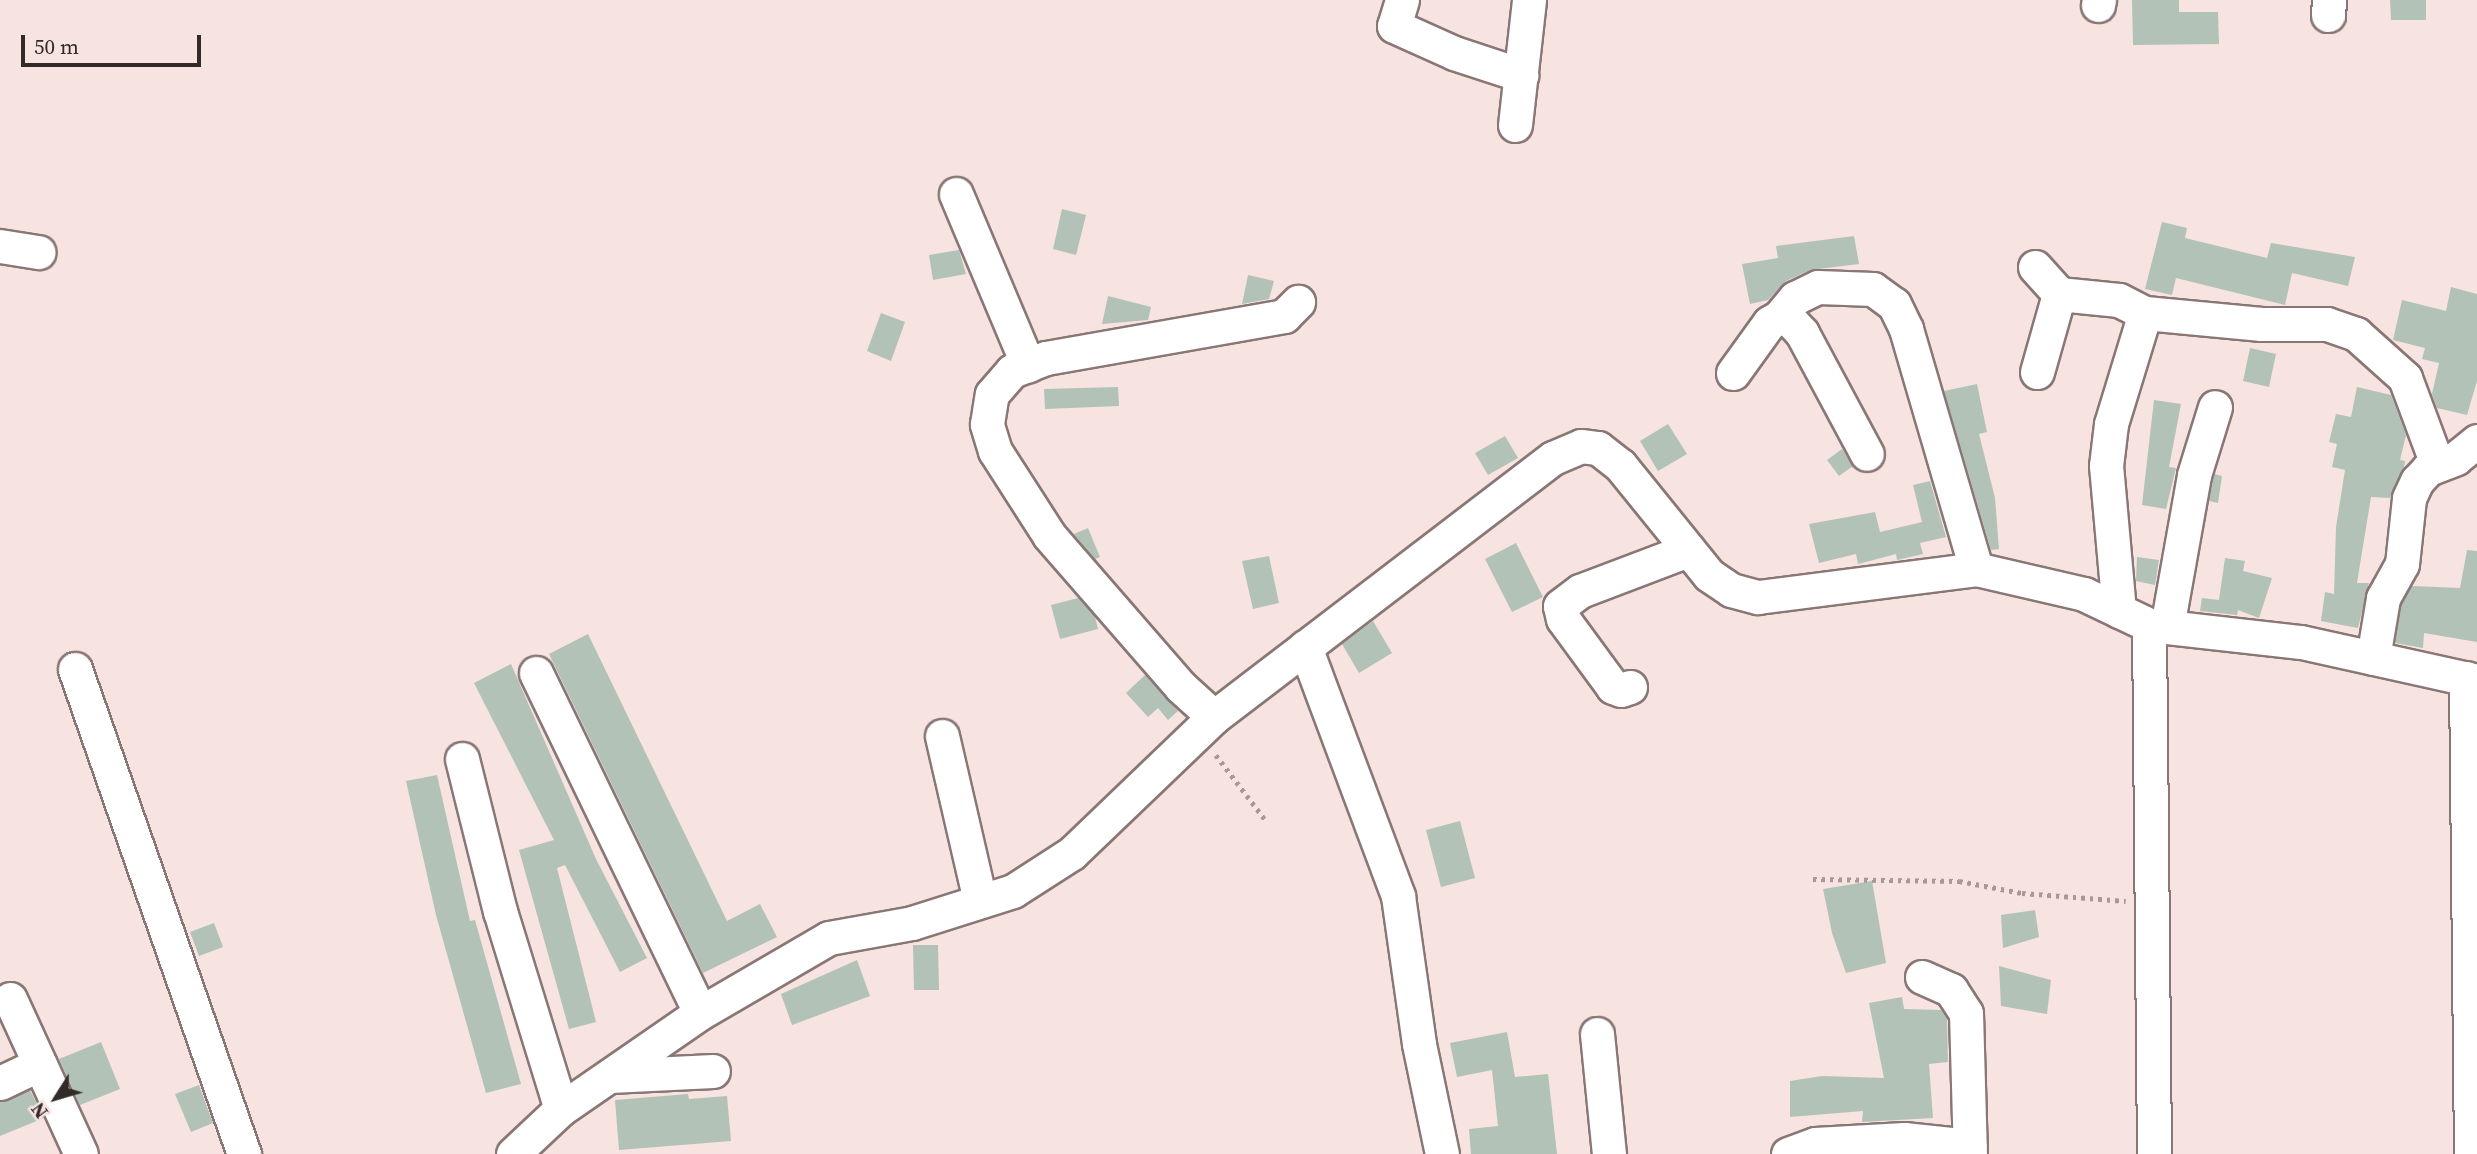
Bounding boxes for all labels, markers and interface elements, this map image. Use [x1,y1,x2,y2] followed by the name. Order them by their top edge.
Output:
[24,21,205,65] scale bar
[34,32,79,61] text: 50 m
[21,1063,91,1133] north arrow
[25,1097,54,1124] text: N

